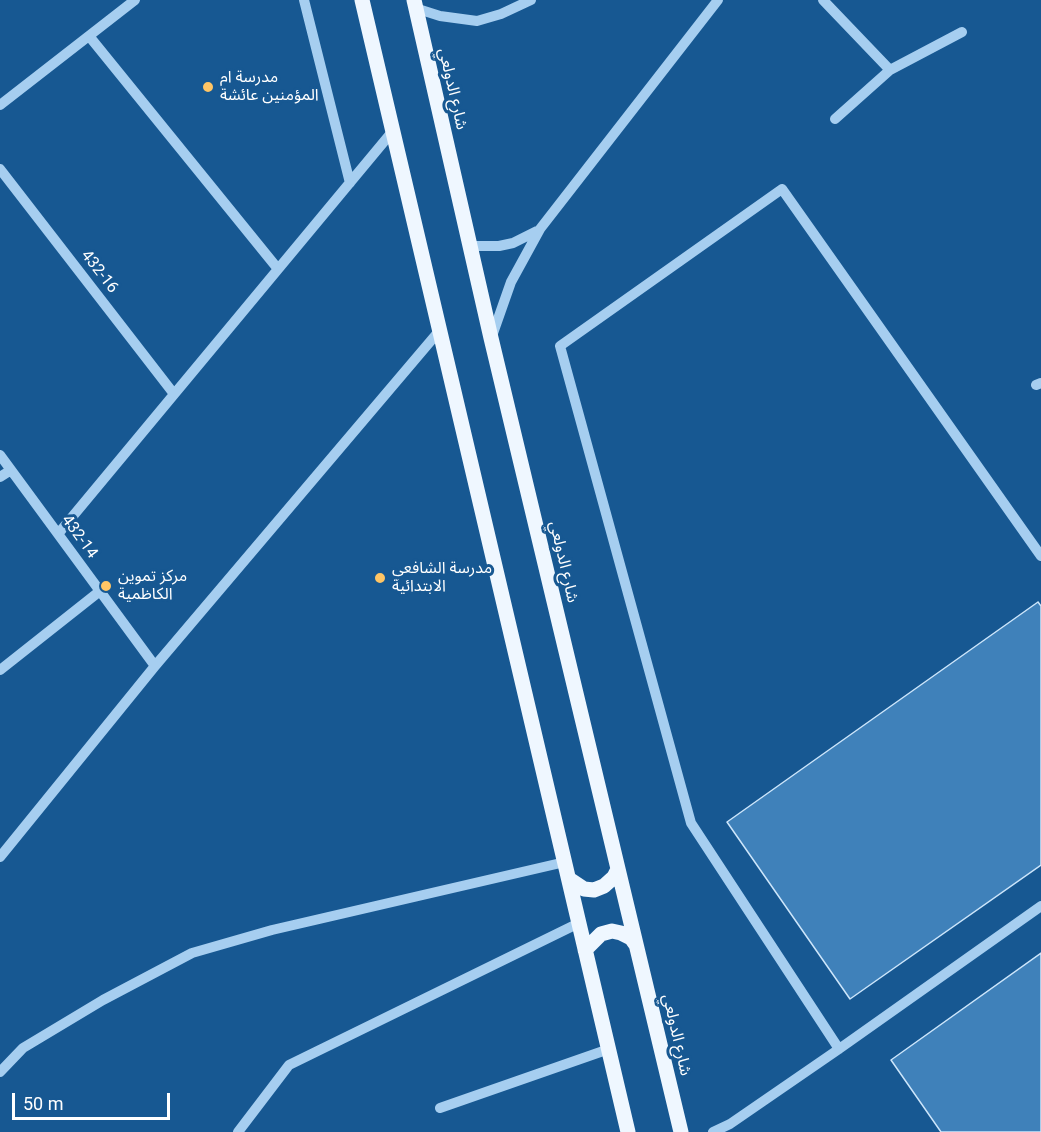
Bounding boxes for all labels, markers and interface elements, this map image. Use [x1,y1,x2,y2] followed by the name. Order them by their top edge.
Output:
[433,46,471,132] street label: شارع الدولعي
[220,68,319,106] place label: مدرسة ام المؤمنين عائشة
[201,80,215,94] marker: مدرسة ام المؤمنين عائشة
[76,247,122,297] street label: 432-16
[57,511,101,563] street label: 432-14
[544,519,582,605] street label: شارع الدولعي
[392,559,492,597] place label: مدرسة الشافعي الابتدائية
[118,567,187,605] place label: مركز تموين الكاظمية
[373,571,387,585] marker: مدرسة الشافعي الابتدائية
[99,579,113,593] marker: مركز تموين الكاظمية
[657,992,695,1078] street label: شارع الدولعي
[15,1081,172,1119] scale bar
[23,1093,63,1114] text: 50 m

